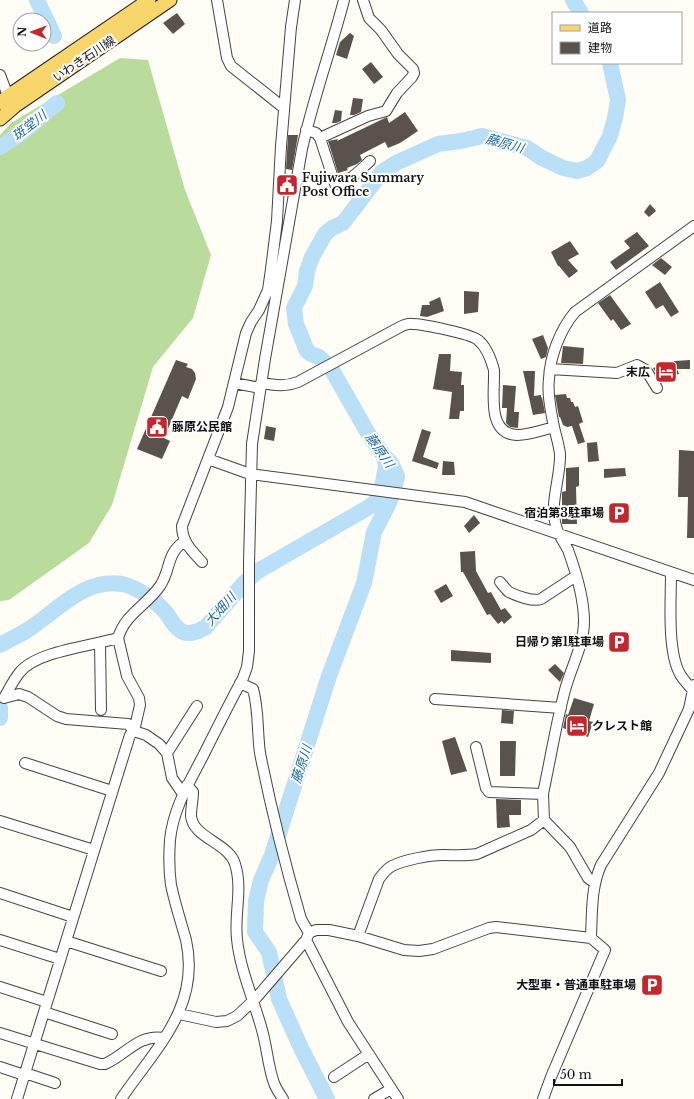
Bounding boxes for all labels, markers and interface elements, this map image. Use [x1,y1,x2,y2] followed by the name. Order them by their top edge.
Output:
[12,12,52,52] north arrow
[552,12,682,64] legend
[588,20,612,35] text: 道路
[15,26,29,37] text: N
[50,32,118,85] street label: いわき石川線
[588,40,612,55] text: 建物
[9,105,51,144] water label: 斑堂川
[484,130,528,158] water label: 藤原川
[302,170,424,199] place label: Fujiwara Summary Post Office
[274,172,300,198] public building icon: Fujiwara Summary Post Office
[653,359,679,385] hotel icon: 末広
[626,364,650,379] place label: 末広
[144,414,170,440] public building icon: 藤原公民館
[172,419,232,434] place label: 藤原公民館
[361,429,399,473] water label: 藤原川
[606,500,632,526] parking icon: 宿泊第3駐車場
[524,505,604,520] place label: 宿泊第3駐車場
[201,588,241,630] water label: 大畑川
[606,629,632,655] parking icon: 日帰り第1駐車場
[515,634,604,649] place label: 日帰り第1駐車場
[564,713,590,739] hotel icon: クレスト館
[592,718,652,733] place label: クレスト館
[287,741,316,785] water label: 藤原川
[639,972,665,998] parking icon: 大型車・普通車駐車場
[516,977,636,992] place label: 大型車・普通車駐車場
[554,1061,622,1087] scale bar
[560,1067,592,1082] text: 50 m

